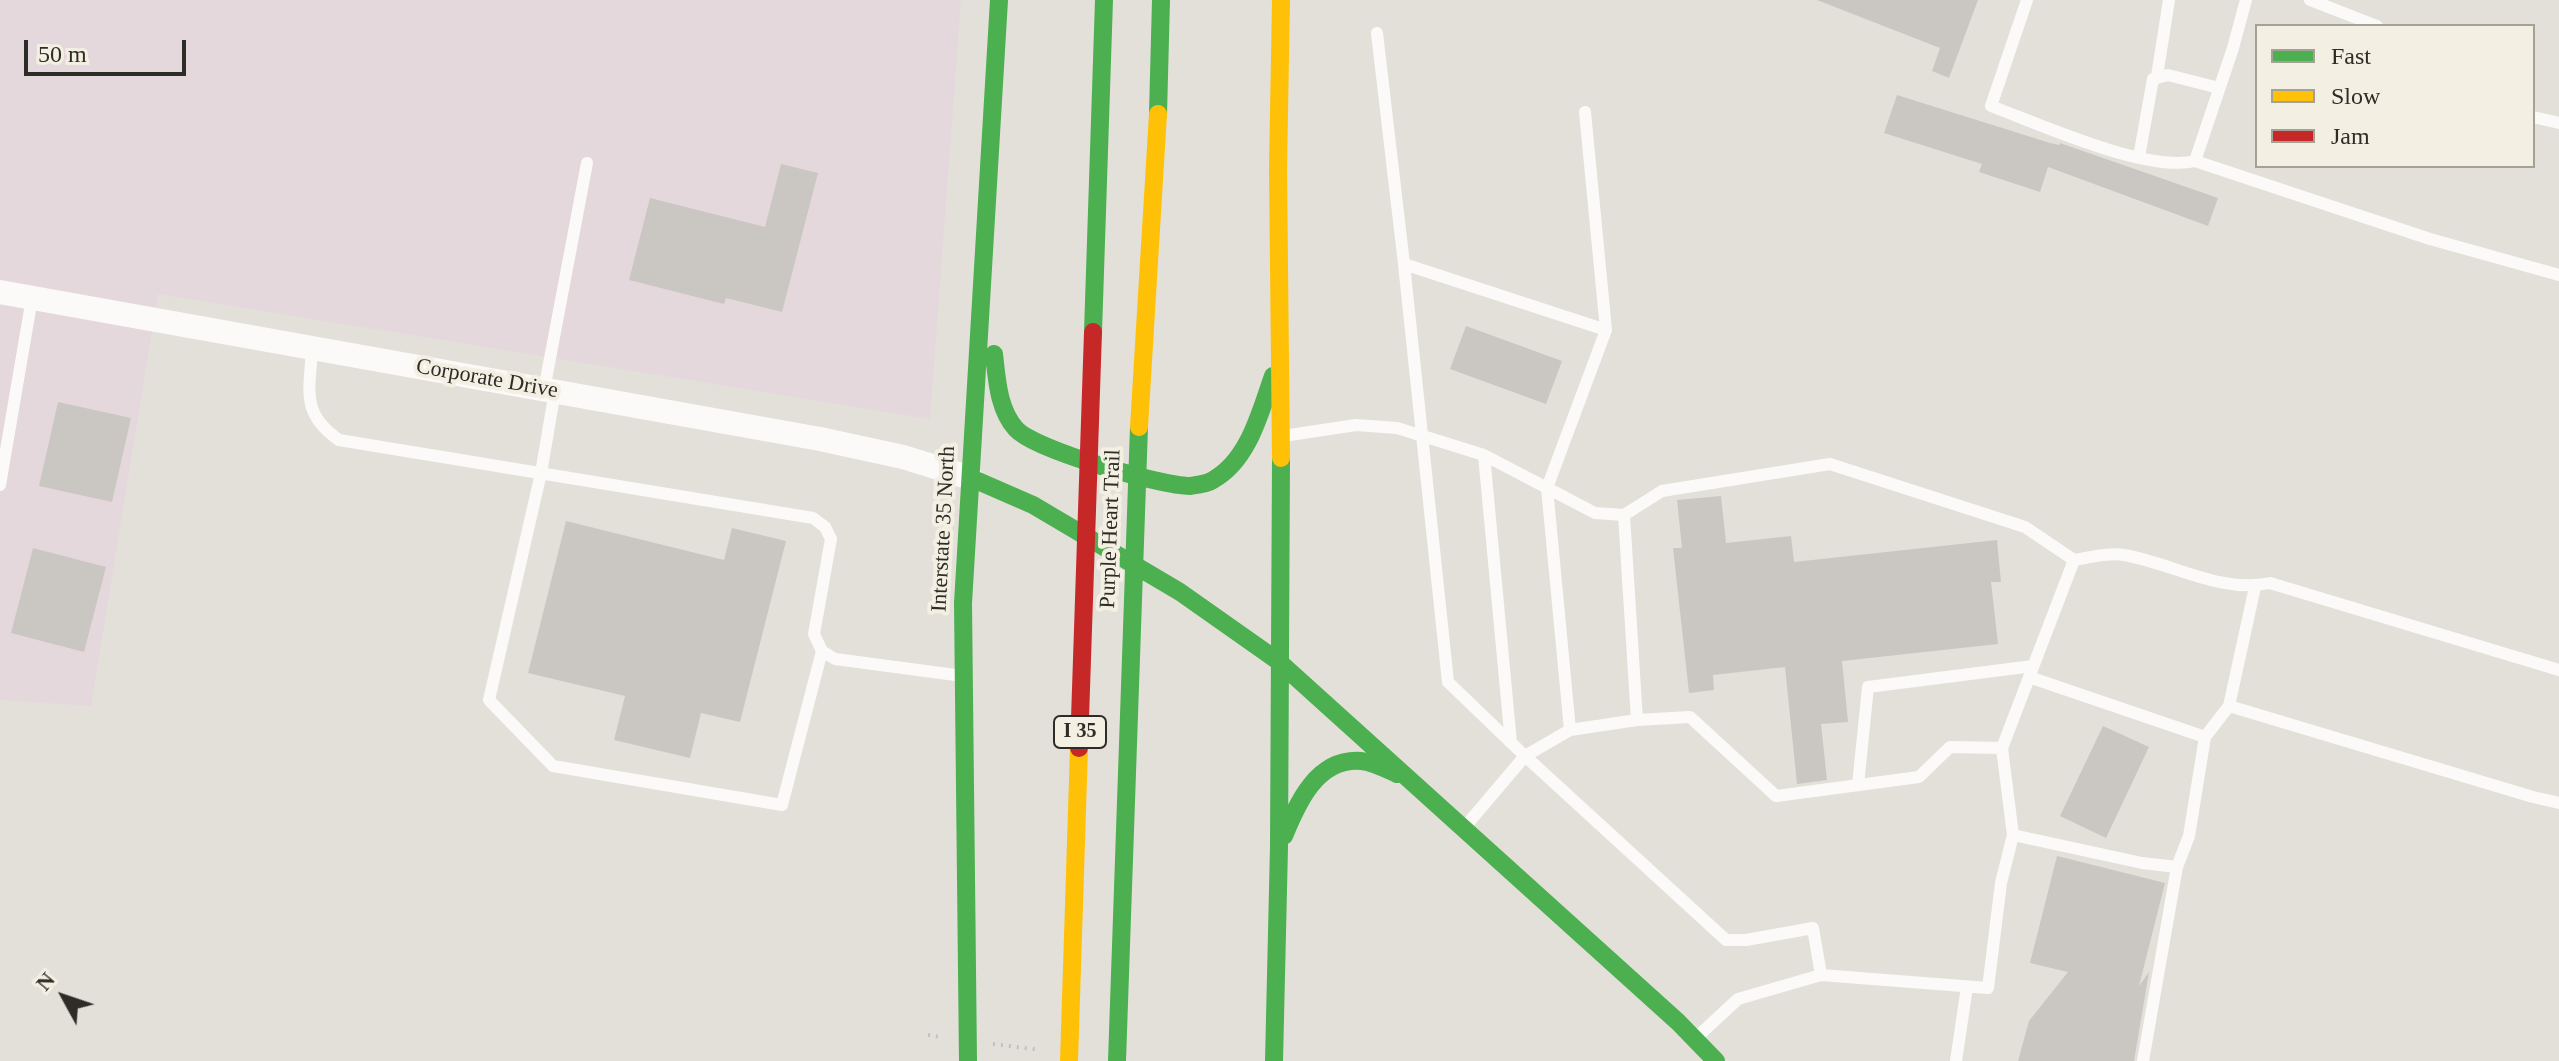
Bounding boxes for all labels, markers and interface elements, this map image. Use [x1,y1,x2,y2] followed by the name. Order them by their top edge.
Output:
[28,24,190,74] scale bar
[2255,24,2535,168] legend
[38,41,87,67] text: 50 m
[2331,43,2371,69] text: Fast
[2331,83,2380,109] text: Slow
[2331,123,2370,149] text: Jam
[414,354,560,404] street label: Corporate Drive
[926,445,962,613] street label: Interstate 35 North
[1095,449,1127,609] street label: Purple Heart Trail
[1054,716,1106,748] road number: I 35
[24,957,104,1037] north arrow
[31,967,60,995] text: N

